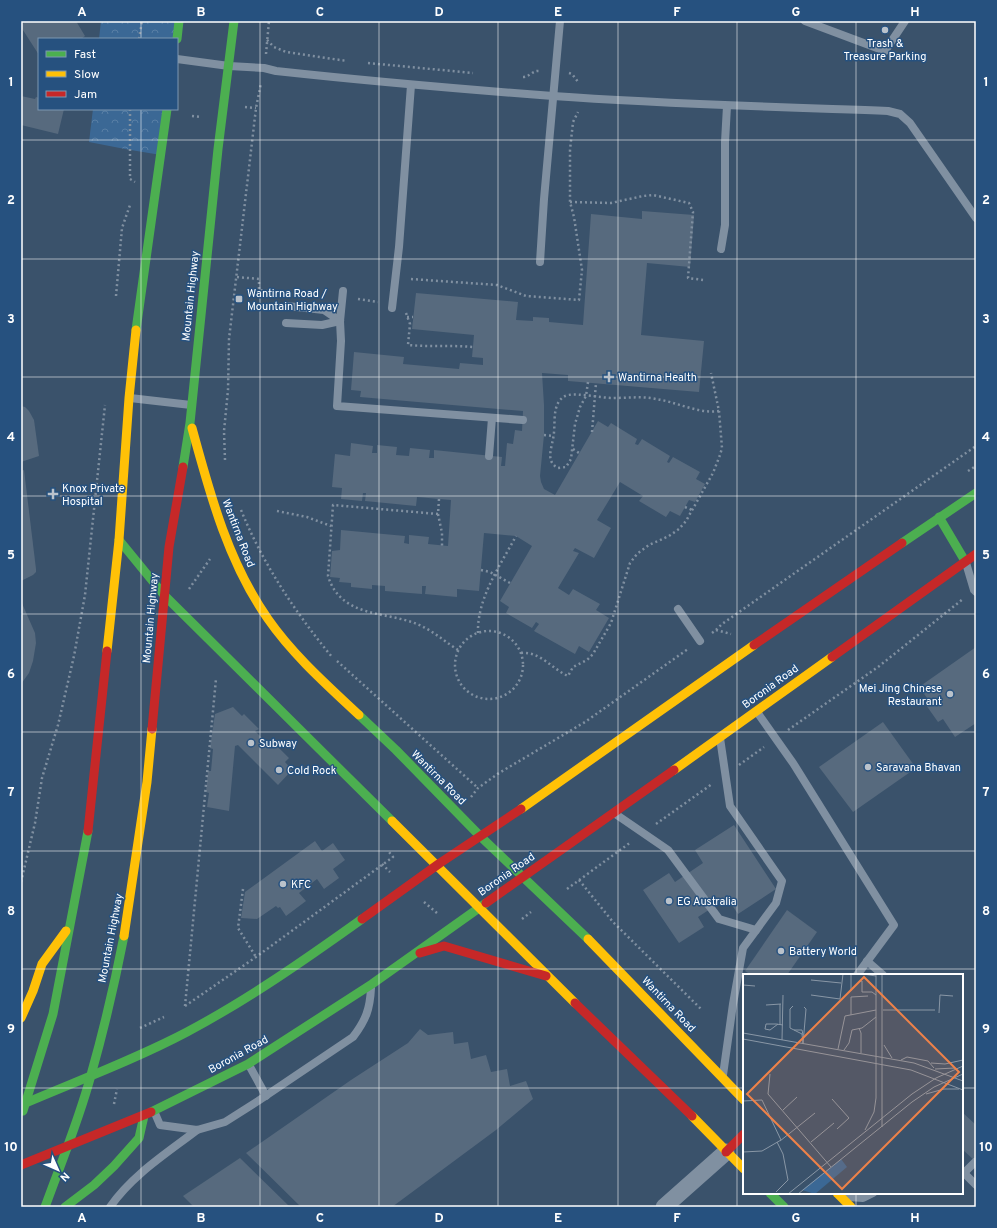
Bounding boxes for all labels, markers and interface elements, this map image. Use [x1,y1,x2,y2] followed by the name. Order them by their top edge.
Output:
[77,5,87,21] text: A
[197,5,206,21] text: B
[316,5,324,21] text: C
[434,5,444,21] text: D
[554,5,562,21] text: E
[673,5,681,21] text: F
[792,5,801,21] text: G
[910,5,920,21] text: H
[880,25,890,35] marker: Trash & Treasure Parking
[844,37,926,64] place label: Trash & Treasure Parking
[38,38,178,110] legend
[74,47,96,63] text: Fast
[74,67,100,83] text: Slow
[8,75,14,91] text: 1
[983,75,989,91] text: 1
[74,87,97,103] text: Jam
[7,193,15,209] text: 2
[982,193,990,209] text: 2
[179,250,203,342] street label: Mountain Highway
[247,287,338,314] place label: Wantirna Road / Mountain Highway
[234,294,244,304] marker: Wantirna Road / Mountain Highway
[7,312,15,328] text: 3
[982,312,990,328] text: 3
[603,371,615,383] marker: Wantirna Health
[618,371,697,385] place label: Wantirna Health
[7,430,15,446] text: 4
[982,430,990,446] text: 4
[62,482,125,509] place label: Knox Private Hospital
[47,488,59,500] marker: Knox Private Hospital
[219,497,257,569] street label: Wantirna Road
[7,548,15,564] text: 5
[982,548,990,564] text: 5
[140,572,162,664] street label: Mountain Highway
[740,662,802,712] street label: Boronia Road
[7,667,15,683] text: 6
[982,667,990,683] text: 6
[859,682,942,709] place label: Mei Jing Chinese Restaurant
[945,689,955,699] marker: Mei Jing Chinese Restaurant
[259,737,297,751] place label: Subway
[246,738,256,748] marker: Subway
[408,747,469,808] street label: Wantirna Road
[876,761,961,775] place label: Saravana Bhavan
[863,762,873,772] marker: Saravana Bhavan
[287,764,337,778] place label: Cold Rock
[274,765,284,775] marker: Cold Rock
[8,785,15,801] text: 7
[983,785,990,801] text: 7
[475,850,538,900] street label: Boronia Road
[291,878,311,892] place label: KFC
[278,879,288,889] marker: KFC
[95,892,127,984] street label: Mountain Highway
[677,895,737,909] place label: EG Australia
[664,896,674,906] marker: EG Australia
[7,904,15,920] text: 8
[982,904,990,920] text: 8
[789,945,857,959] place label: Battery World
[776,946,786,956] marker: Battery World
[638,974,698,1035] street label: Wantirna Road
[743,974,963,1194] inset map
[7,1022,15,1038] text: 9
[982,1022,990,1038] text: 9
[206,1033,271,1077] street label: Boronia Road
[4,1140,18,1156] text: 10
[979,1140,993,1156] text: 10
[38,1150,78,1190] north arrow
[57,1169,72,1184] text: N
[77,1211,87,1227] text: A
[197,1211,206,1227] text: B
[316,1211,324,1227] text: C
[434,1211,444,1227] text: D
[554,1211,562,1227] text: E
[673,1211,681,1227] text: F
[792,1211,801,1227] text: G
[910,1211,920,1227] text: H

